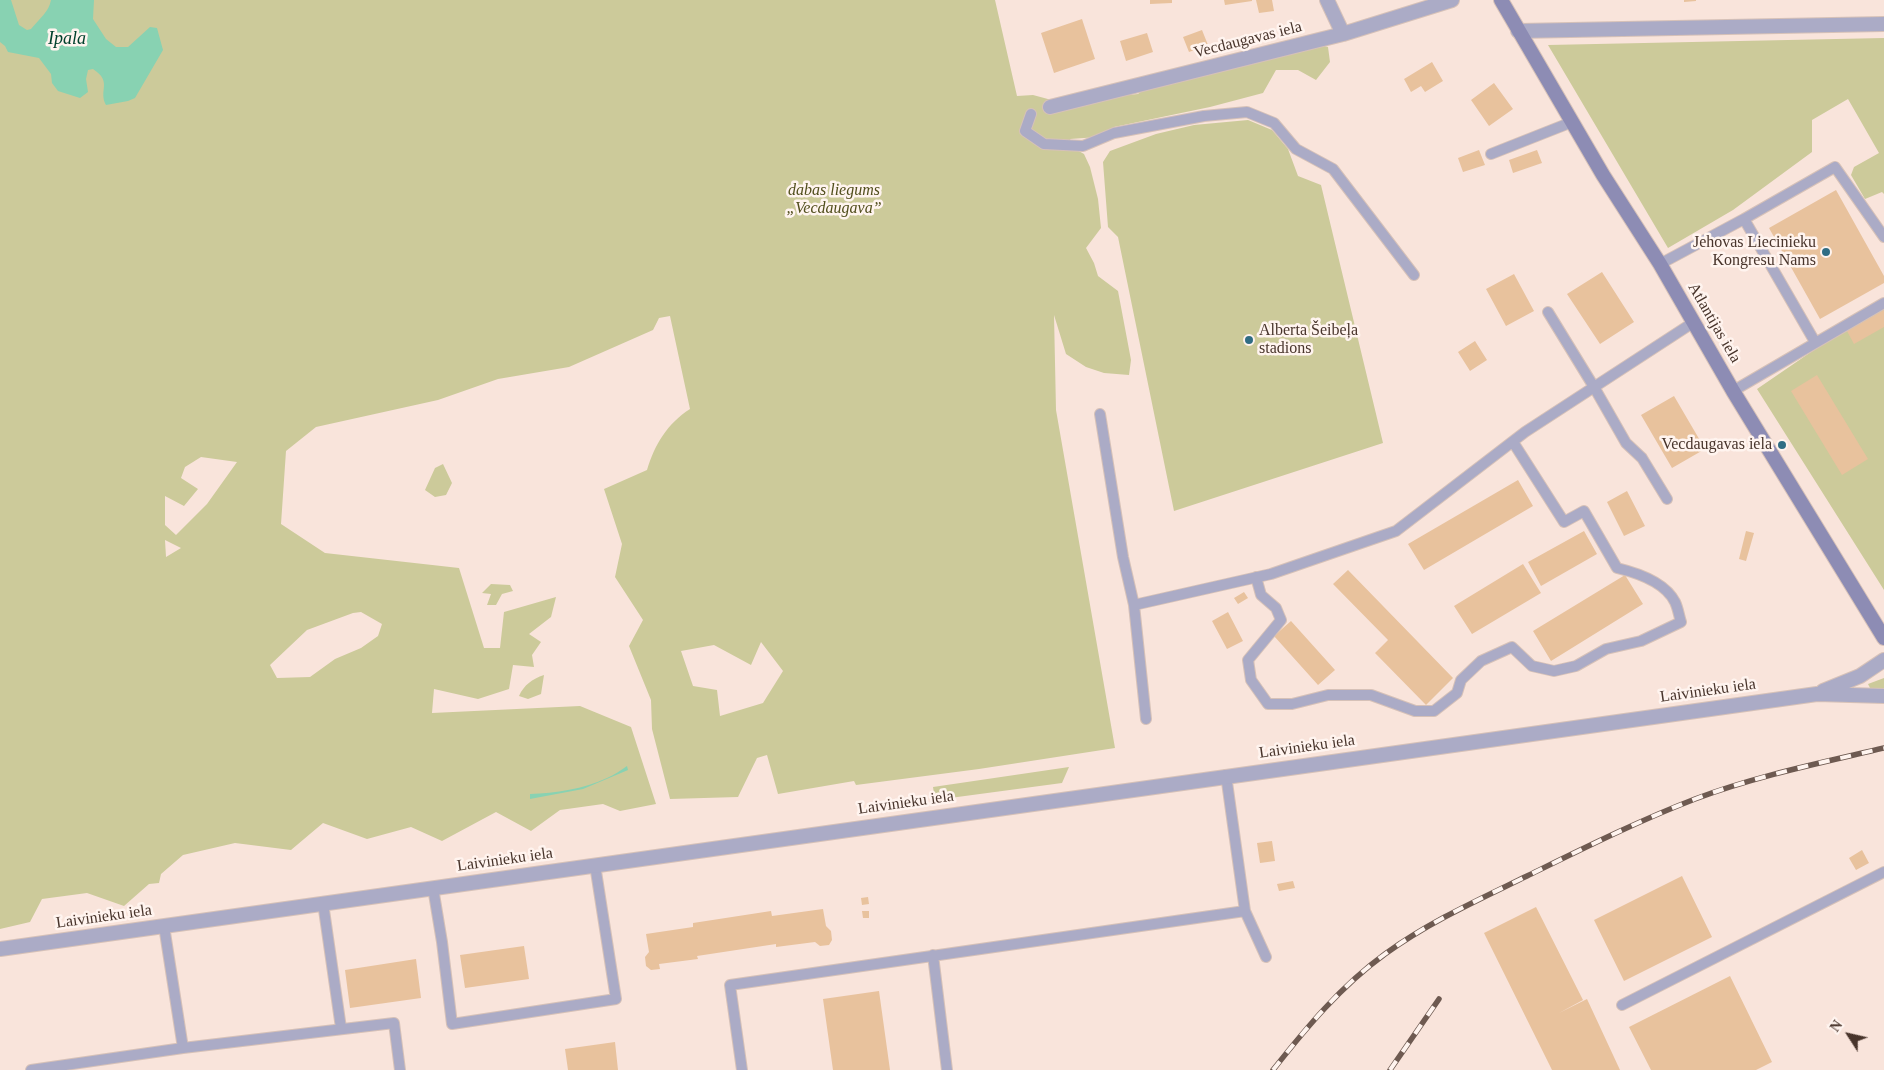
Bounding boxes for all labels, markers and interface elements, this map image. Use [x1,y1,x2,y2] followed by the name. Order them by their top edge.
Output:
[1192,17,1304,63] street label: Vecdaugavas iela
[48,28,86,50] water label: Ipala
[786,181,882,219] park label: dabas liegums „Vecdaugava”
[1693,233,1816,271] place label: Jehovas Liecinieku Kongresu Nams
[1820,246,1832,258] marker: Jehovas Liecinieku Kongresu Nams
[1683,280,1745,366] street label: Atlantijas iela
[1259,321,1358,359] place label: Alberta Šeibeļa stadions
[1243,334,1255,346] marker: Alberta Šeibeļa stadions
[1661,435,1772,455] place label: Vecdaugavas iela
[1776,439,1788,451] marker: Vecdaugavas iela
[1659,675,1757,707] street label: Laivinieku iela
[1258,731,1356,763] street label: Laivinieku iela
[857,787,955,819] street label: Laivinieku iela
[456,844,554,876] street label: Laivinieku iela
[55,901,153,933] street label: Laivinieku iela
[1824,1010,1874,1060] north arrow
[1827,1018,1845,1035] text: N

